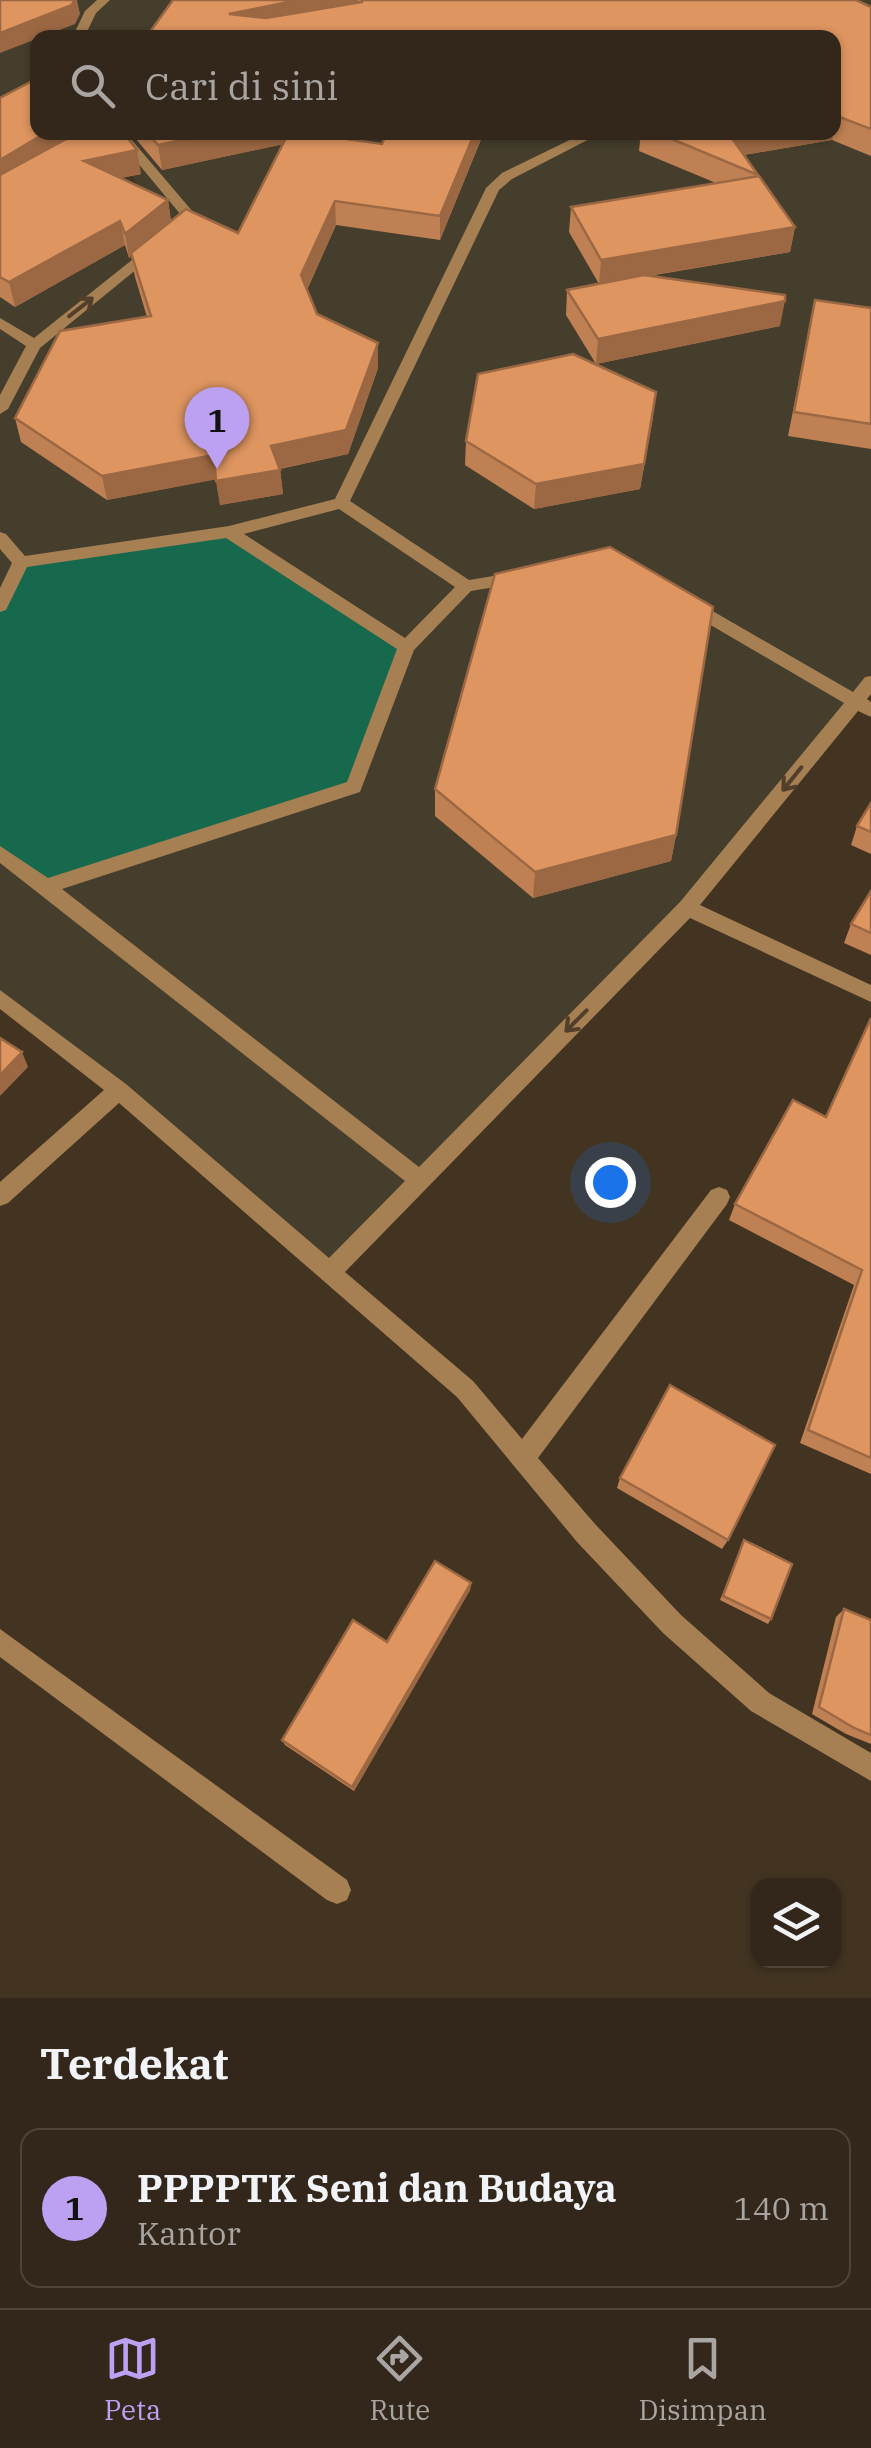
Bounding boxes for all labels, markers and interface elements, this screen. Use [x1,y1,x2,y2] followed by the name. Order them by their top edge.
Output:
[30,30,841,140] search box
[65,58,120,113] icon: search
[145,61,338,110] text: Cari di sini
[68,297,94,319] one-way arrow
[184,386,250,469] pin: 1
[781,766,803,792] one-way arrow
[564,1009,588,1033] one-way arrow
[585,1157,636,1208] your location
[751,1878,841,1968] map controls
[751,1878,841,1968] button: layers
[40,2036,229,2091] text: Terdekat
[137,2163,617,2212] text: PPPPTK Seni dan Budaya
[65,2187,84,2229] text: 1
[733,2187,829,2229] text: 140 m
[137,2212,241,2254] text: Kantor
[104,2331,161,2428] tab: Peta
[369,2331,430,2428] tab: Rute
[639,2331,767,2428] tab: Disimpan

